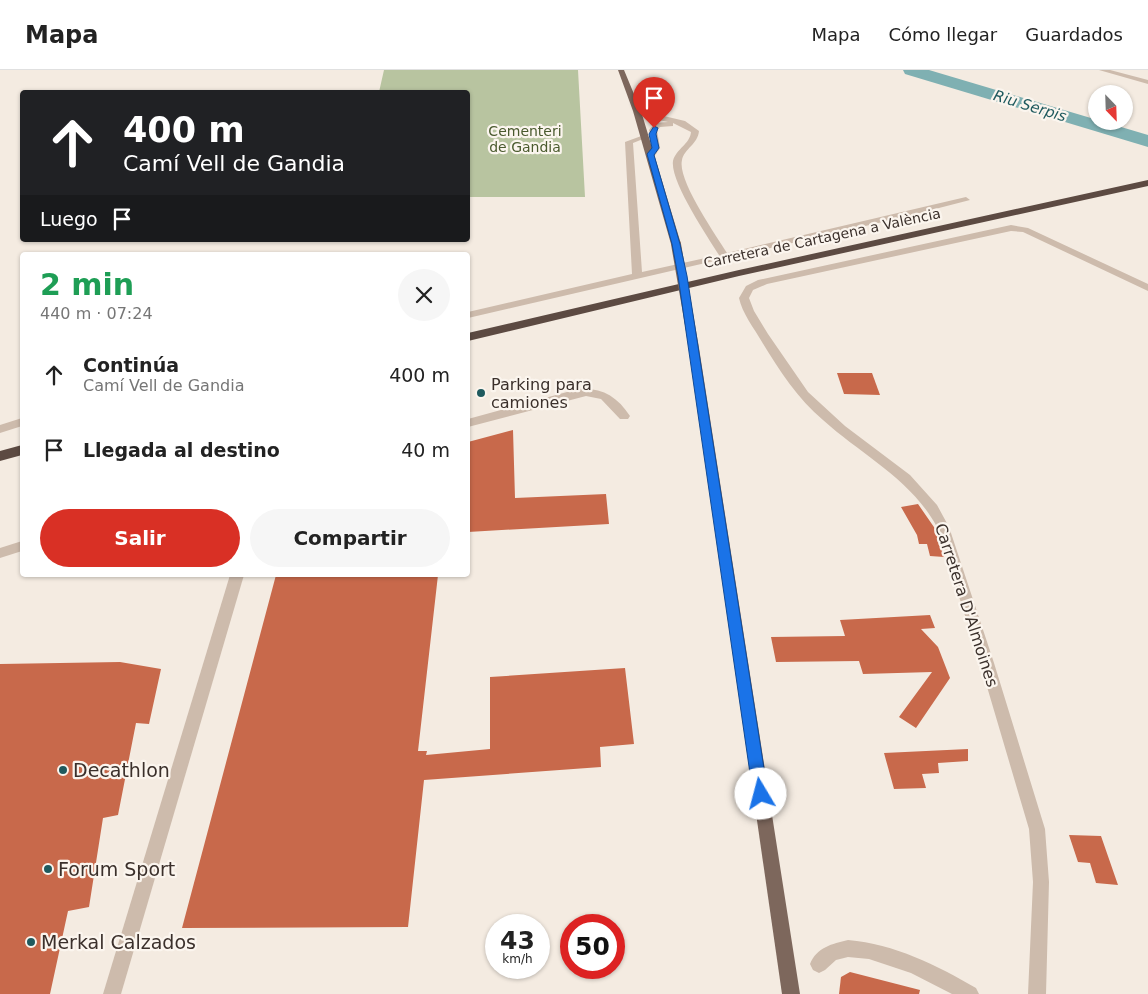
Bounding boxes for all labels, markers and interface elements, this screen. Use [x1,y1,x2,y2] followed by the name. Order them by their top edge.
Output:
[25,21,98,49] text: Mapa
[811,24,860,45] text: Mapa
[888,24,997,45] text: Cómo llegar
[1025,24,1123,45] text: Guardados
[633,77,675,128] pin
[640,84,668,112] icon: arrive
[1088,85,1132,130] north arrow
[1088,85,1133,130] map controls
[991,86,1069,126] water label: Riu Serpis
[40,110,105,175] icon: ahead
[123,110,245,150] text: 400 m
[488,123,562,155] park label: Cementeri de Gandia
[123,151,345,176] text: Camí Vell de Gandia
[108,205,136,233] icon: arrive
[702,205,942,271] street label: Carretera de Cartagena a València
[40,208,98,230] text: Luego
[40,267,134,302] text: 2 min
[398,269,450,321] button: close
[40,304,153,323] text: 440 m · 07:24
[83,354,179,376] text: Continúa
[40,361,68,389] icon: ahead
[389,364,450,386] text: 400 m
[491,375,592,412] place label: Parking para camiones
[83,376,244,395] text: Camí Vell de Gandia
[475,387,487,399] marker: Parking para camiones
[40,436,68,464] icon: arrive
[83,439,280,461] text: Llegada al destino
[401,439,450,461] text: 40 m
[40,509,240,567] button: Salir
[250,509,450,567] button: Compartir
[931,521,1002,689] street label: Carretera D'Almoines
[73,759,170,781] place label: Decathlon
[57,764,69,776] marker: Decathlon
[734,767,786,819] position arrow
[58,858,175,880] place label: Forum Sport
[42,863,54,875] marker: Forum Sport
[560,914,625,979] speed limit sign: 50
[500,926,535,955] text: 43
[41,931,196,953] place label: Merkal Calzados
[25,936,37,948] marker: Merkal Calzados
[502,952,533,966] text: km/h

